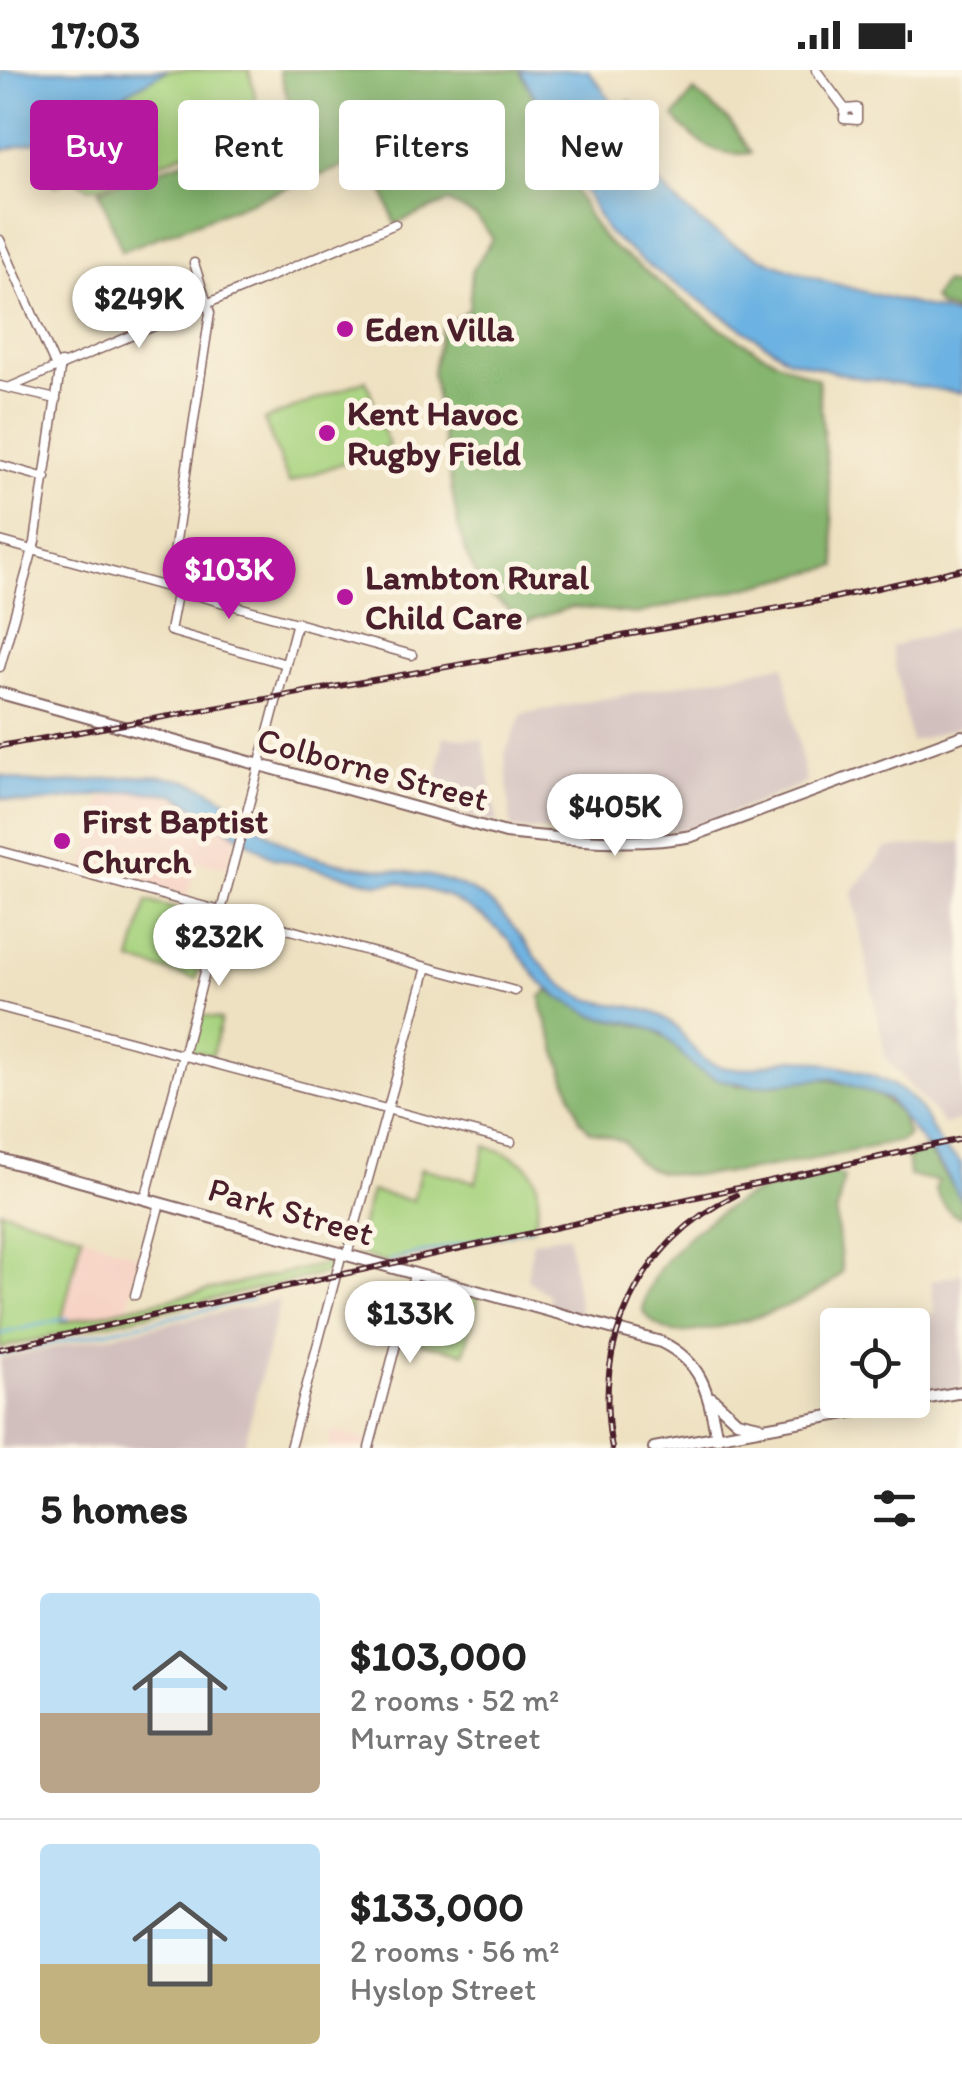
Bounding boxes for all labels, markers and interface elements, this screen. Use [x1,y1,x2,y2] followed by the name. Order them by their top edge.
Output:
[50,12,140,58] text: 17:03
[30,100,158,190] chip: Buy
[178,100,319,190] chip: Rent
[339,100,505,190] chip: Filters
[525,100,659,190] chip: New
[69,266,209,351] pin: $249K
[94,279,184,317] text: $249K
[365,308,515,350] place label: Eden Villa
[334,318,356,340] marker: Eden Villa
[347,392,521,474] place label: Kent Havoc Rugby Field
[316,422,338,444] marker: Kent Havoc Rugby Field
[159,537,299,622] pin: $103K
[185,550,273,588] text: $103K
[365,556,589,638] place label: Lambton Rural Child Care
[334,586,356,608] marker: Lambton Rural Child Care
[253,718,493,820] street label: Colborne Street
[545,774,685,859] pin: $405K
[569,787,661,825] text: $405K
[82,800,268,882] place label: First Baptist Church
[51,830,73,852] marker: First Baptist Church
[149,904,289,989] pin: $232K
[175,917,263,955] text: $232K
[204,1167,378,1255] street label: Park Street
[340,1281,480,1366] pin: $133K
[367,1294,453,1332] text: $133K
[820,1308,930,1418] map controls
[820,1308,930,1418] button: locate
[867,1481,922,1536] icon: filters
[40,1483,188,1534] text: 5 homes
[350,1630,527,1681] text: $103,000
[120,1633,240,1753] icon: home
[350,1681,559,1719] text: 2 rooms · 52 m²
[350,1719,541,1757] text: Murray Street
[350,1881,524,1932] text: $133,000
[120,1884,240,2004] icon: home
[350,1932,559,1970] text: 2 rooms · 56 m²
[350,1970,536,2008] text: Hyslop Street

